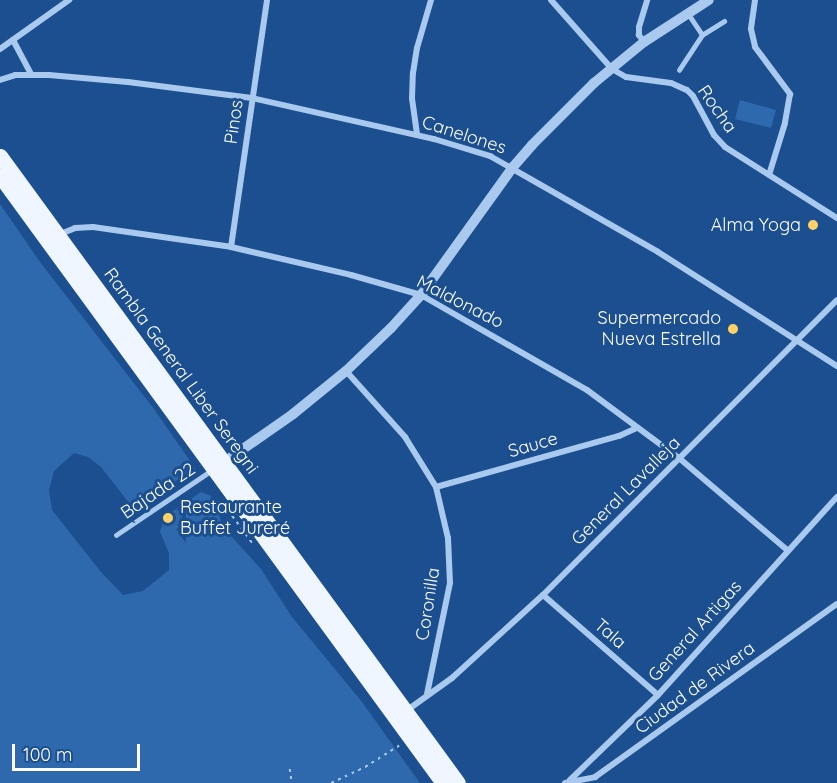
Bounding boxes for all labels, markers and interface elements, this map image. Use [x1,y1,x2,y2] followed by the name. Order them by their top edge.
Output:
[693,81,741,137] street label: Rocha
[220,99,248,145] street label: Pinos
[419,111,509,159] street label: Canelones
[711,214,801,236] place label: Alma Yoga
[806,218,820,232] marker: Alma Yoga
[99,264,263,478] street label: Rambla General Liber Seregni
[413,271,507,333] street label: Maldonado
[598,308,721,350] place label: Supermercado Nueva Estrella
[726,322,740,336] marker: Supermercado Nueva Estrella
[506,428,560,462] street label: Sauce
[567,432,685,550] street label: General Lavalleja
[117,458,199,524] street label: Bajada 22
[180,497,290,540] place label: Restaurante Buffet Jureré
[161,511,175,525] marker: Restaurante Buffet Jureré
[412,566,444,642] street label: Coronilla
[644,576,746,686] street label: General Artigas
[590,614,630,654] street label: Tala
[631,637,759,739] street label: Ciudad de Rivera
[15,732,142,770] scale bar
[23,743,72,766] text: 100 m

